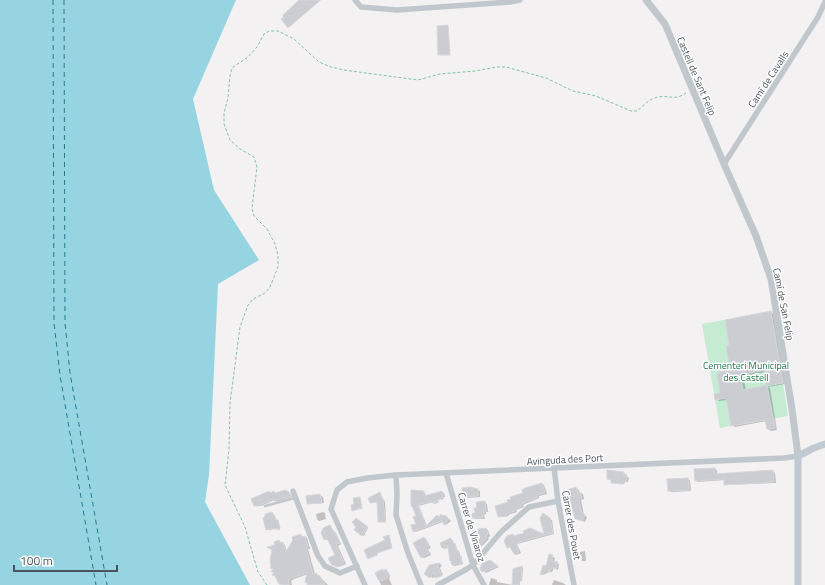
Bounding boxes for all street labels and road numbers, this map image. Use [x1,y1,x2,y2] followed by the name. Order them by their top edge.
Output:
[673,34,720,118] street label: Castell de Sant Felip
[744,48,793,111] street label: Camí de Cavalls
[769,267,798,342] street label: Camí de San Felip
[526,450,604,469] street label: Avinguda des Port
[558,489,585,561] street label: Carrer des Pouet
[454,490,489,564] street label: Carrer de Vinaroz

